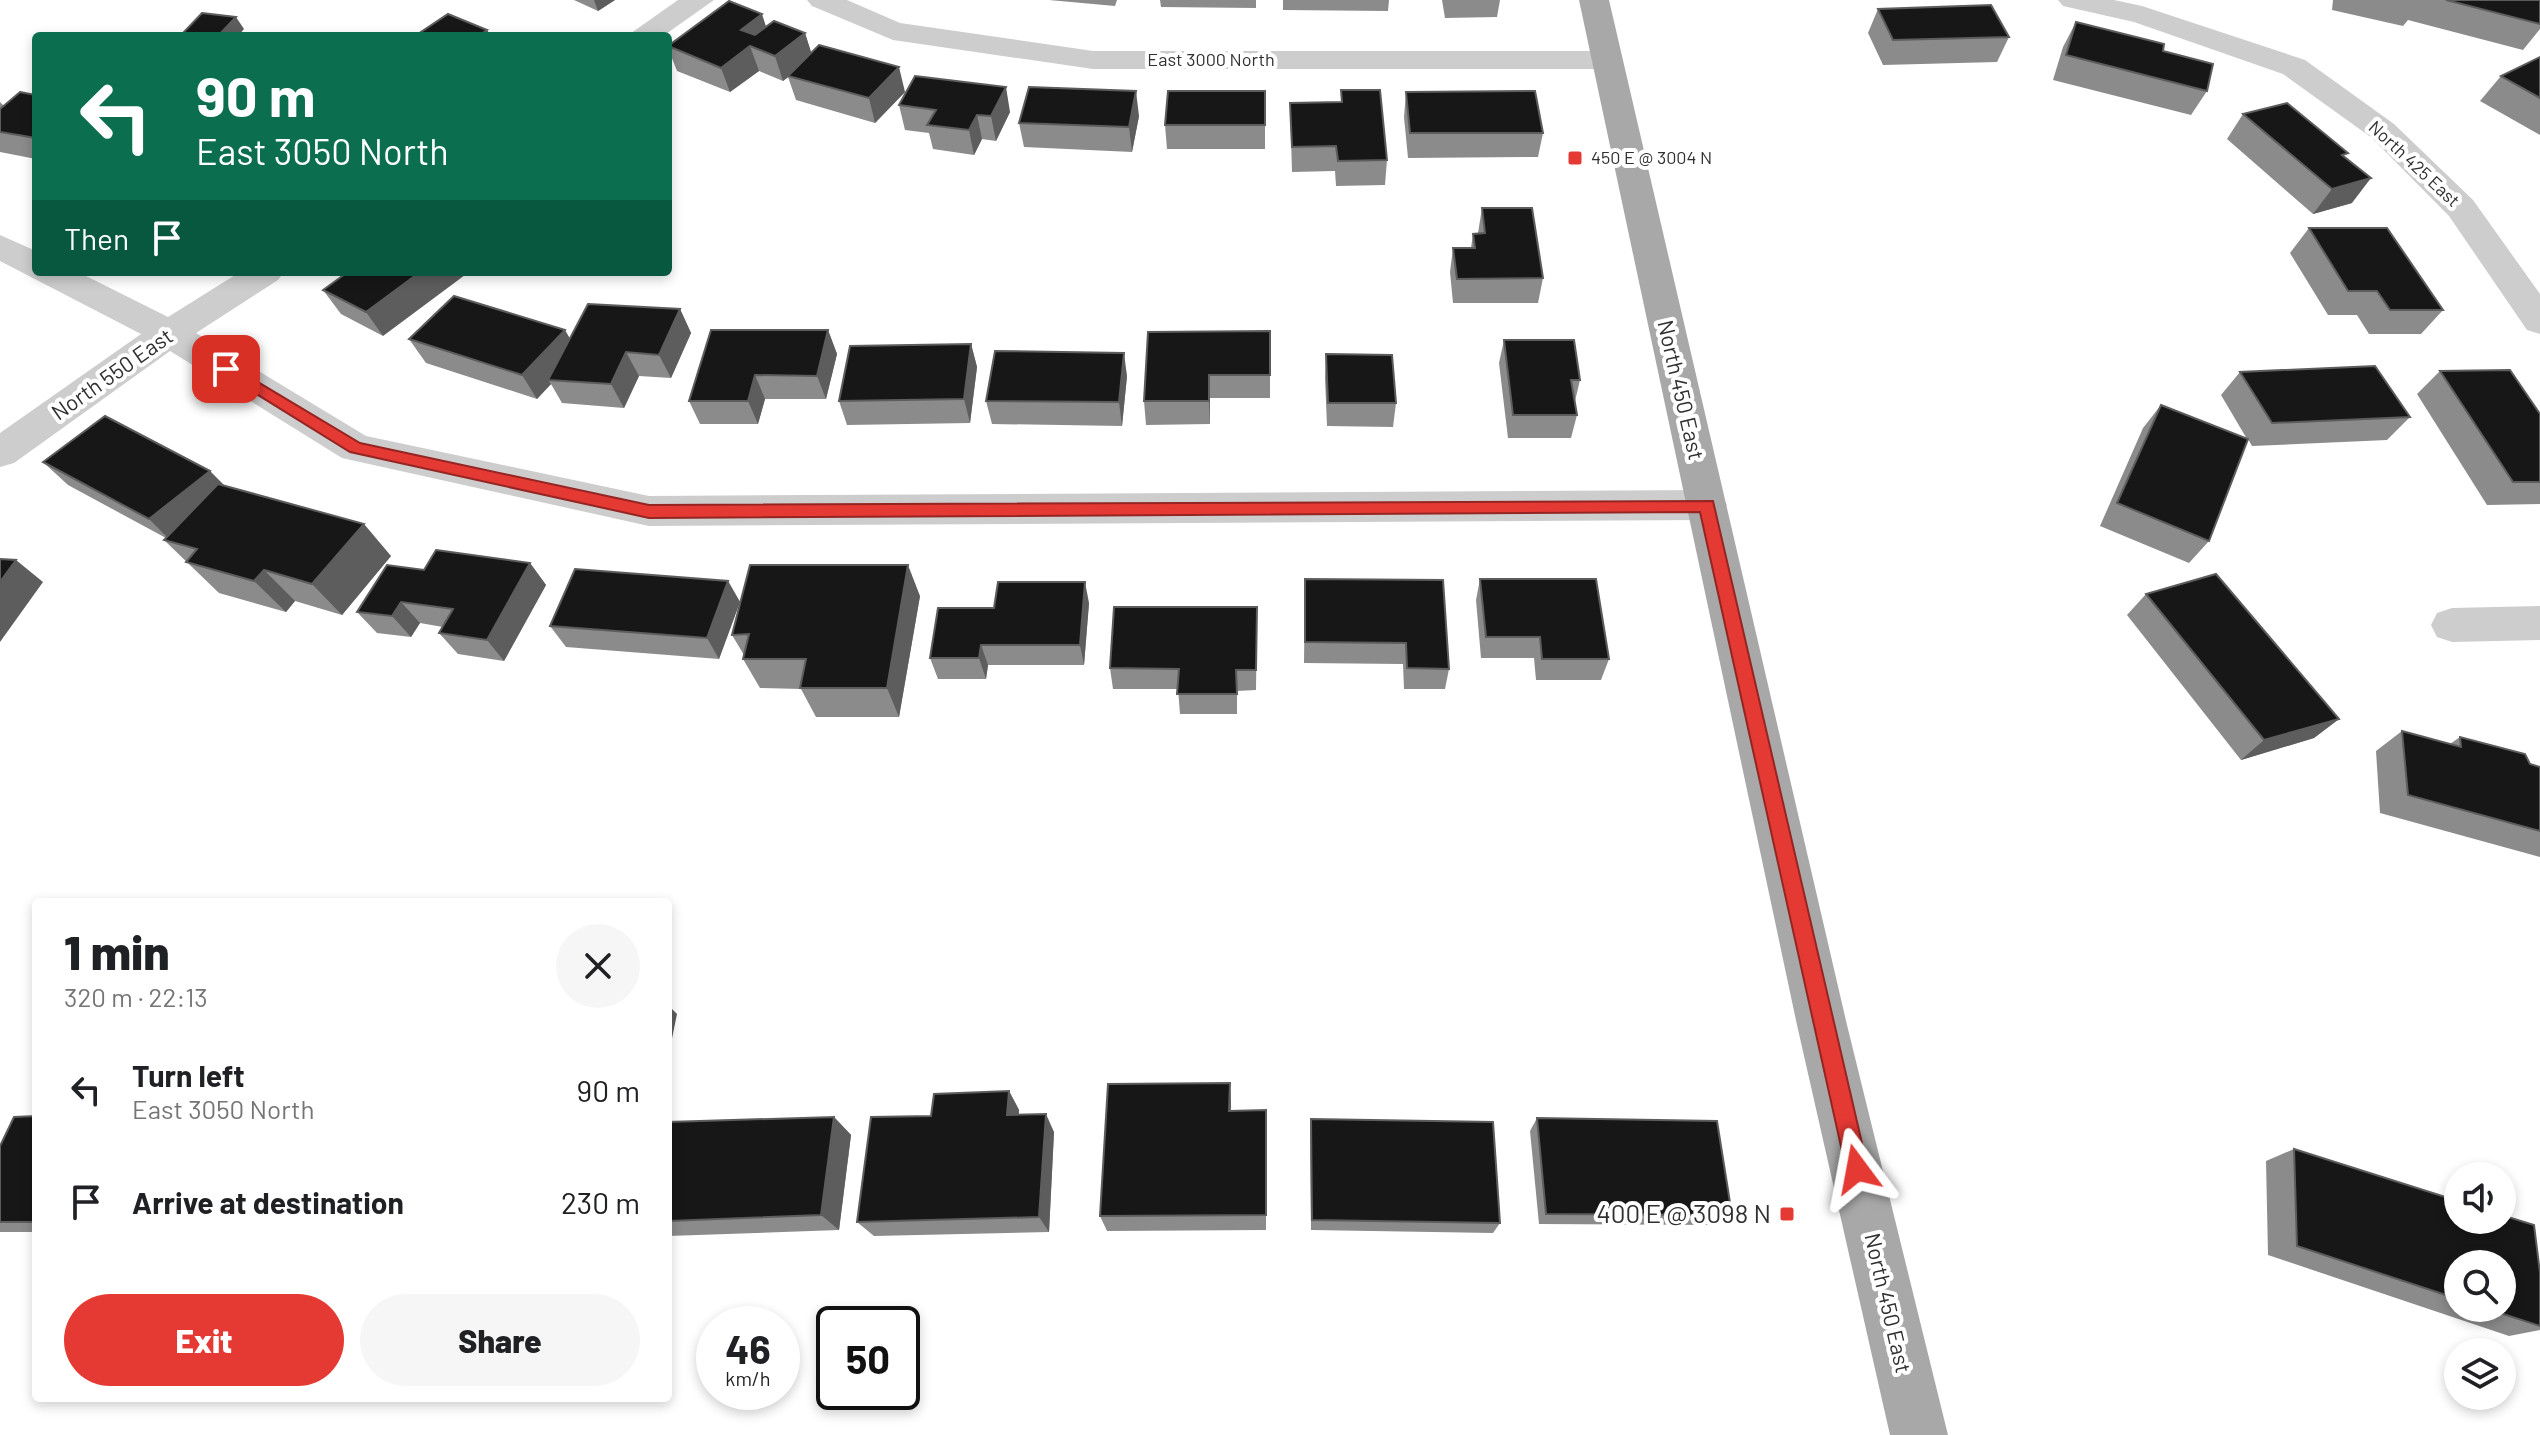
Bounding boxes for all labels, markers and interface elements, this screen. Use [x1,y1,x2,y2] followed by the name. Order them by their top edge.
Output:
[1147,48,1275,70] street label: East 3000 North
[196,61,316,128] text: 90 m
[64,64,168,168] icon: left
[2365,116,2465,211] street label: North 425 East
[196,129,449,172] text: East 3050 North
[1591,146,1712,168] place label: 450 E @ 3004 N
[1566,149,1584,167] marker: 450 E @ 3004 N
[145,216,189,260] icon: arrive
[64,220,129,256] text: Then
[1653,317,1711,462] street label: North 450 East
[46,322,177,425] street label: North 550 East
[192,335,260,403] pin
[204,347,248,391] icon: arrive
[64,922,170,980] text: 1 min
[556,924,640,1008] button: close
[64,981,208,1012] text: 320 m · 22:13
[132,1057,245,1093] text: Turn left
[64,1068,108,1112] icon: left
[577,1072,640,1108] text: 90 m
[132,1093,315,1124] text: East 3050 North
[1815,1127,1899,1211] position arrow
[2444,1162,2516,1410] map controls
[2444,1162,2516,1234] button: sound
[64,1180,108,1224] icon: arrive
[132,1184,404,1220] text: Arrive at destination
[561,1184,640,1220] text: 230 m
[1597,1197,1771,1228] place label: 400 E @ 3098 N
[1778,1205,1796,1223] marker: 400 E @ 3098 N
[1860,1230,1918,1375] street label: North 450 East
[2444,1250,2516,1322] button: search
[64,1294,344,1386] button: Exit
[360,1294,640,1386] button: Share
[816,1306,920,1410] speed limit sign: 50
[725,1324,771,1372] text: 46
[2444,1338,2516,1410] button: layers
[725,1366,771,1390] text: km/h

